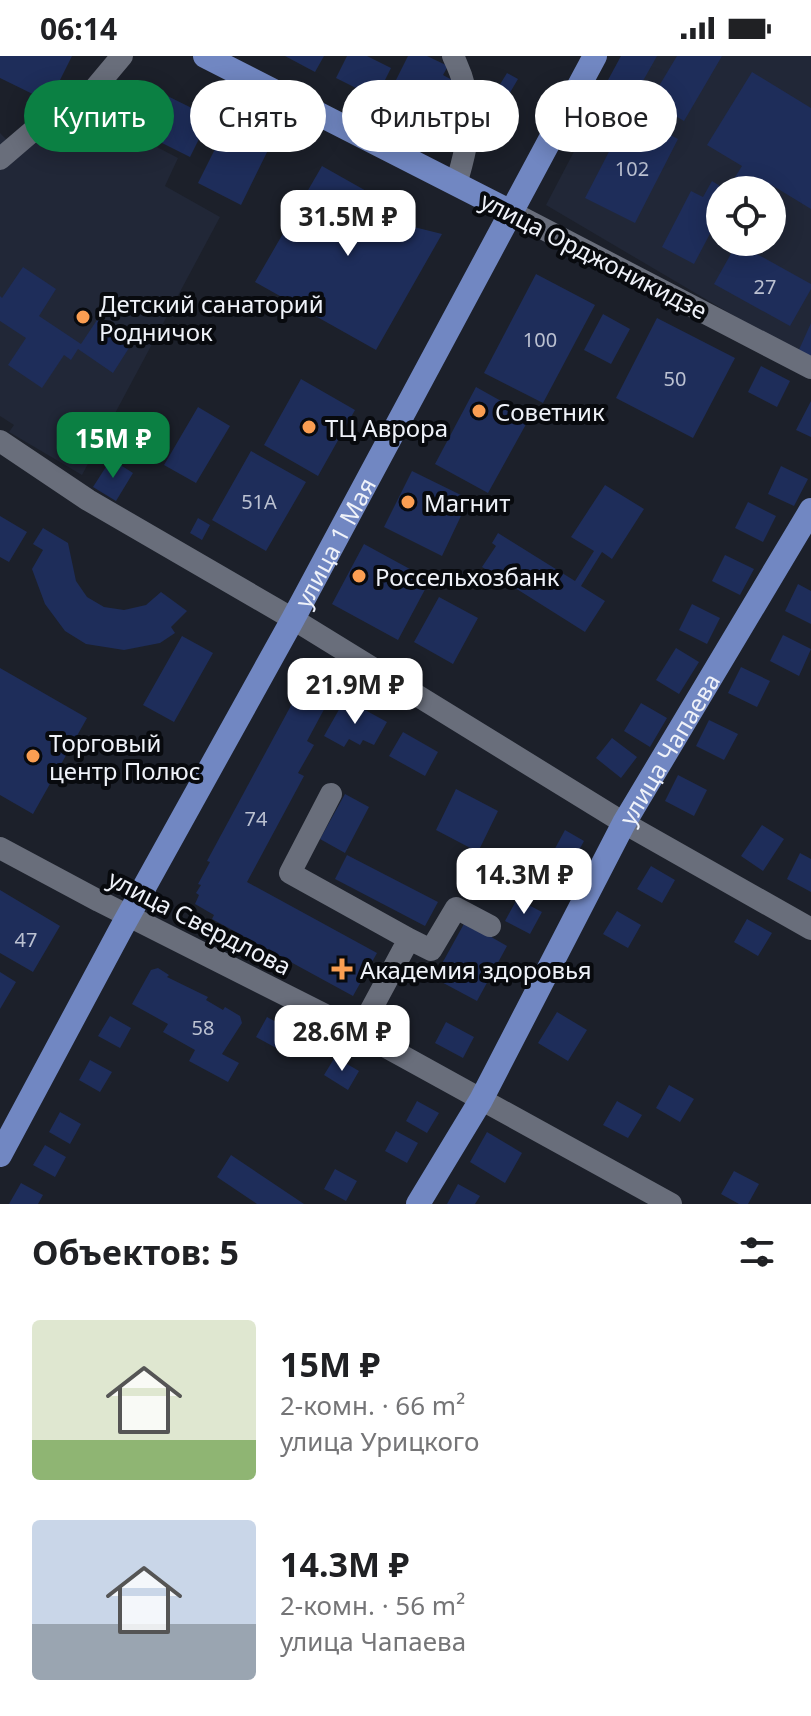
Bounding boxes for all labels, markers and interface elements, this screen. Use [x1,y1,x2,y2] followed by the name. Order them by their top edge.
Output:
[40,8,117,49] text: 06:14
[24,80,174,152] chip: Купить
[190,80,326,152] chip: Снять
[342,80,519,152] chip: Фильтры
[535,80,677,152] chip: Новое
[615,155,649,182] house number: 102
[706,176,786,256] map controls
[706,176,786,256] button: locate
[475,183,713,327] street label: улица Орджоникидзе
[274,190,422,258] pin: 31.5M ₽
[299,198,397,234] text: 31.5M ₽
[754,273,776,300] house number: 27
[99,287,324,348] place label: Детский санаторий Родничок
[74,308,92,326] marker: Детский санаторий Родничок
[523,326,557,353] house number: 100
[664,365,686,392] house number: 50
[495,395,605,428] place label: Советник
[470,402,488,420] marker: Советник
[325,411,448,444] place label: ТЦ Аврора
[57,412,169,480] pin: 15M ₽
[300,418,318,436] marker: ТЦ Аврора
[75,420,151,456] text: 15M ₽
[286,471,383,613] street label: улица 1 Мая
[424,486,510,519] place label: Магнит
[241,488,277,515] house number: 51А
[399,493,417,511] marker: Магнит
[375,560,560,593] place label: Россельхозбанк
[350,567,368,585] marker: Россельхозбанк
[281,658,429,726] pin: 21.9M ₽
[306,666,404,702] text: 21.9M ₽
[610,666,727,831] street label: улица Чапаева
[49,726,201,787] place label: Торговый центр Полюс
[24,747,42,765] marker: Торговый центр Полюс
[245,805,268,832] house number: 74
[450,848,598,916] pin: 14.3M ₽
[475,856,573,892] text: 14.3M ₽
[103,862,297,982] street label: улица Свердлова
[15,926,37,953] house number: 47
[360,953,592,986] place label: Академия здоровья
[331,958,353,980] marker: Академия здоровья
[268,1005,416,1073] pin: 28.6M ₽
[293,1013,391,1049] text: 28.6M ₽
[192,1014,214,1041] house number: 58
[32,1229,239,1275] text: Объектов: 5
[735,1230,779,1274] icon: filters
[280,1341,380,1387] text: 15M ₽
[96,1352,192,1448] icon: home
[280,1387,465,1423] text: 2-комн. · 66 m²
[280,1423,479,1459] text: улица Урицкого
[280,1541,409,1587] text: 14.3M ₽
[96,1552,192,1648] icon: home
[280,1587,465,1623] text: 2-комн. · 56 m²
[280,1623,466,1659] text: улица Чапаева

